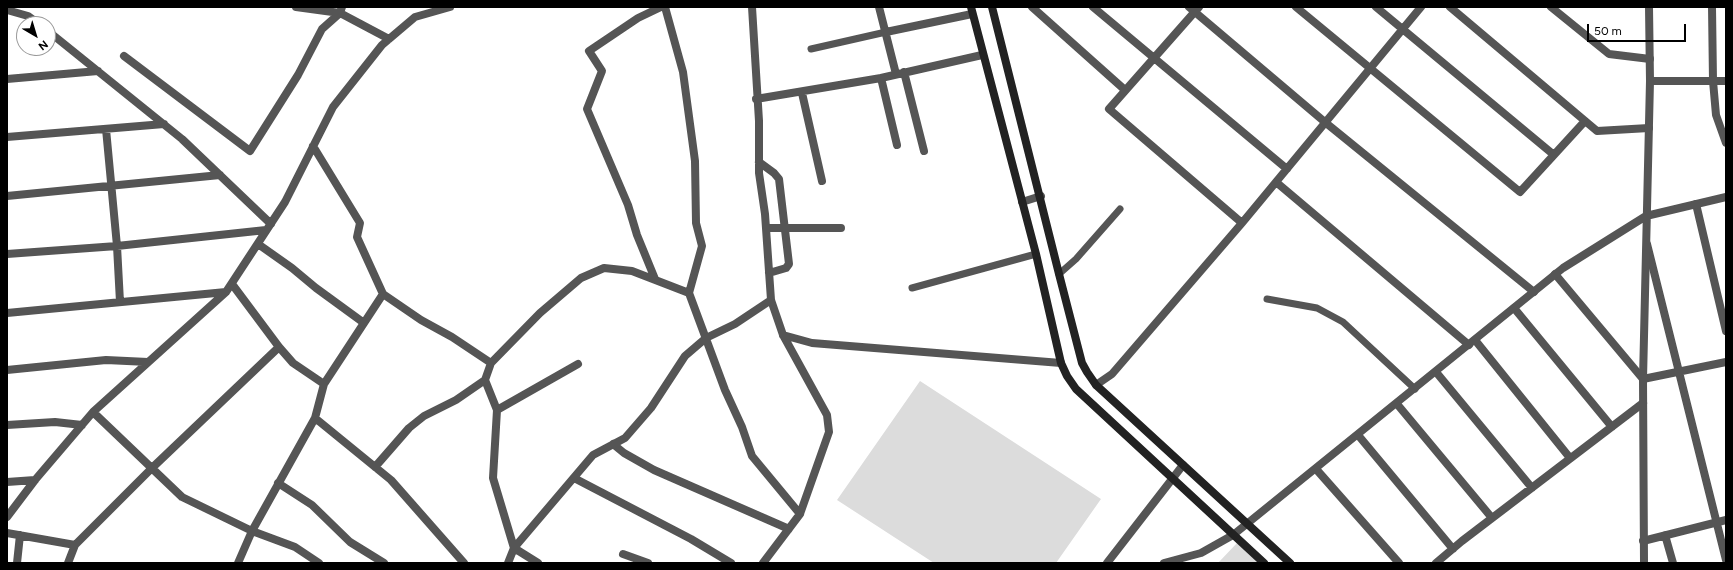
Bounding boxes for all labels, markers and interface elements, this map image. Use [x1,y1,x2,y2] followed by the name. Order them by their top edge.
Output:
[16,16,56,56] north arrow
[1589,16,1688,42] scale bar
[1594,24,1622,38] text: 50 m
[36,37,50,53] text: N

